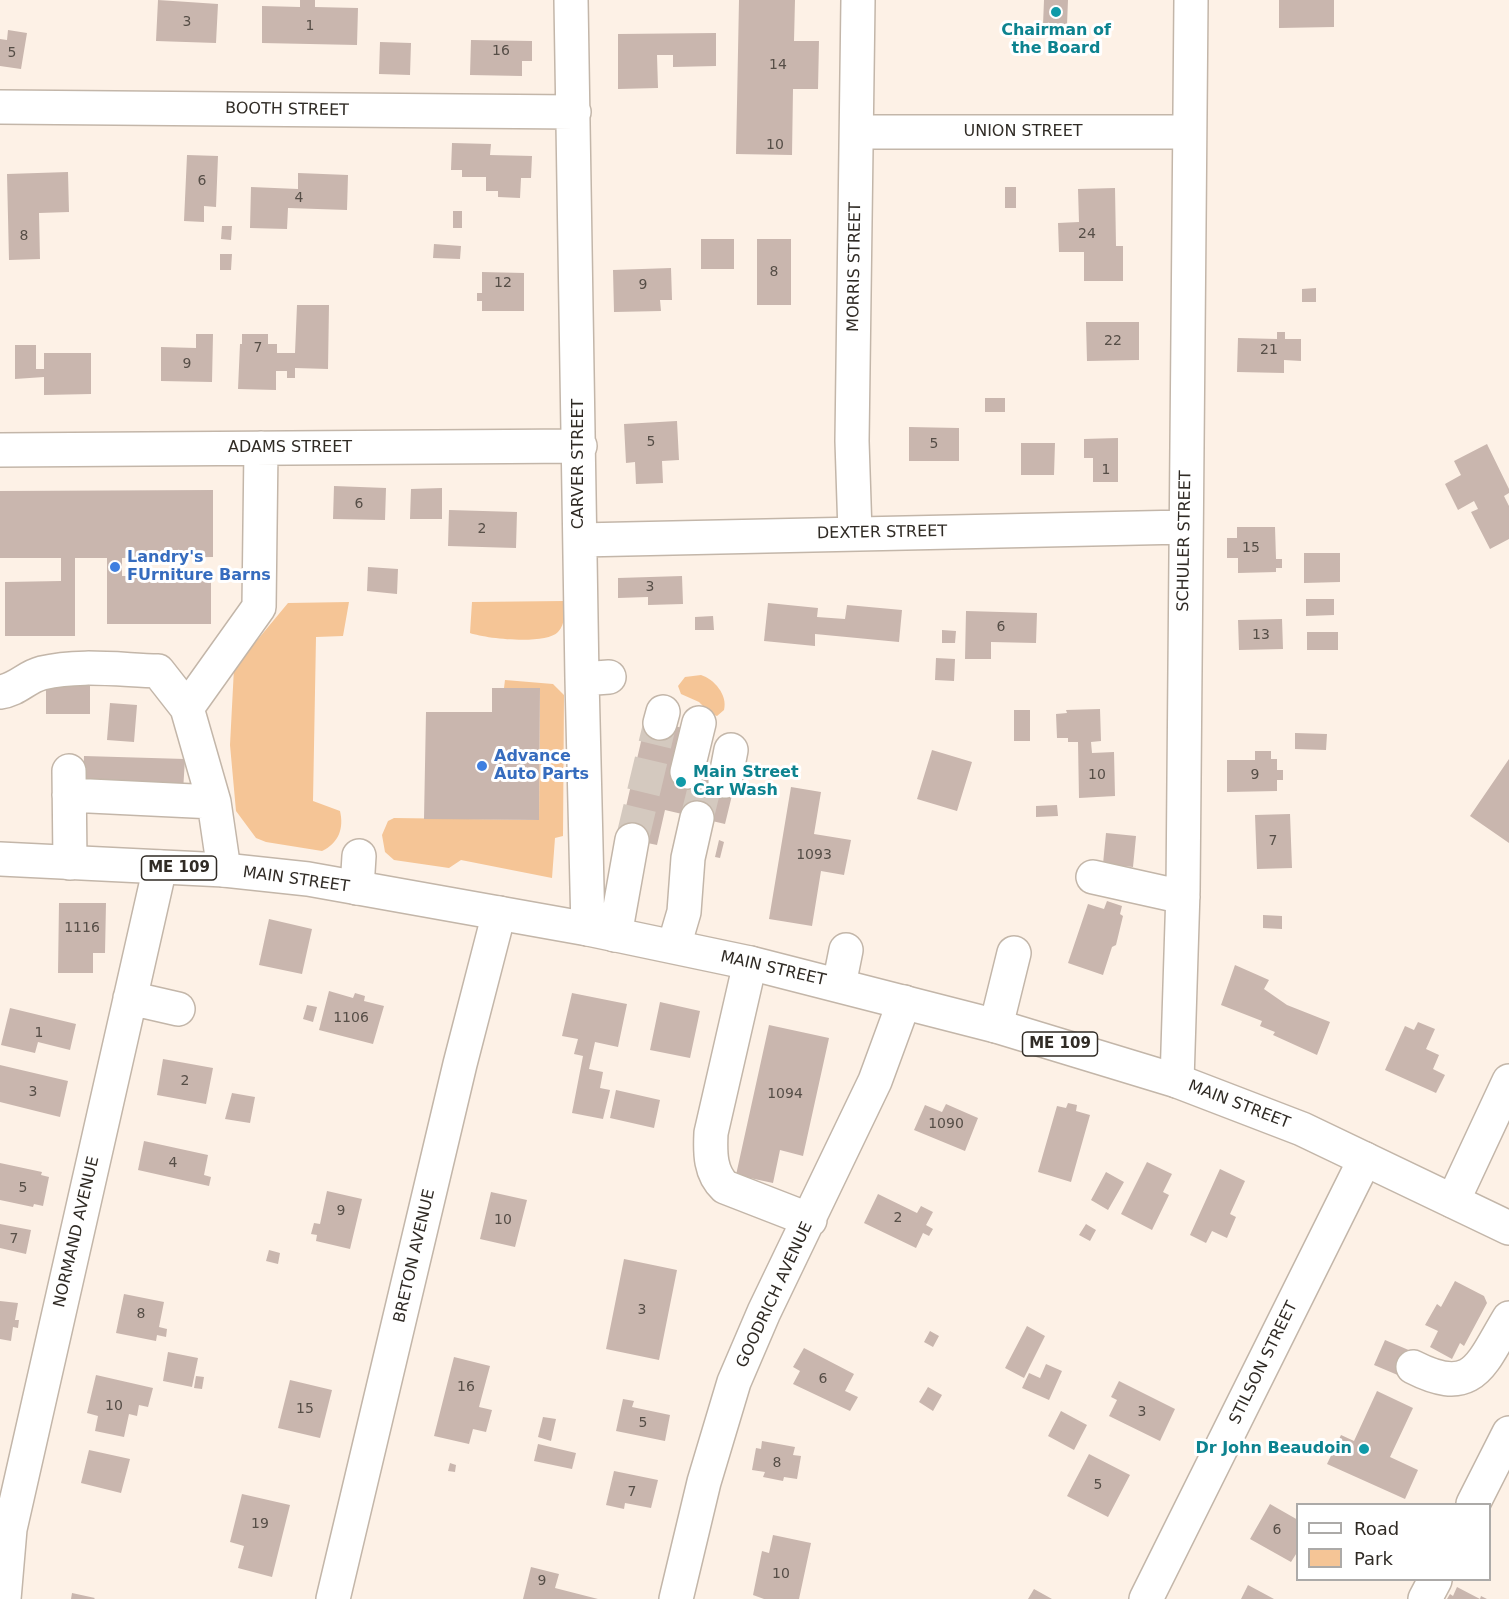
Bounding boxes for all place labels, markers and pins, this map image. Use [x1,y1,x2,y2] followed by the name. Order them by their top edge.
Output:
[1049,5,1063,19] marker: Chairman of the Board
[1001,21,1111,59] place label: Chairman of the Board
[127,548,271,586] place label: Landry's FUrniture Barns
[108,560,122,574] marker: Landry's FUrniture Barns
[494,747,589,785] place label: Advance Auto Parts
[475,759,489,773] marker: Advance Auto Parts
[693,763,799,801] place label: Main Street Car Wash
[674,775,688,789] marker: Main Street Car Wash
[1195,1439,1352,1459] place label: Dr John Beaudoin
[1357,1442,1371,1456] marker: Dr John Beaudoin

